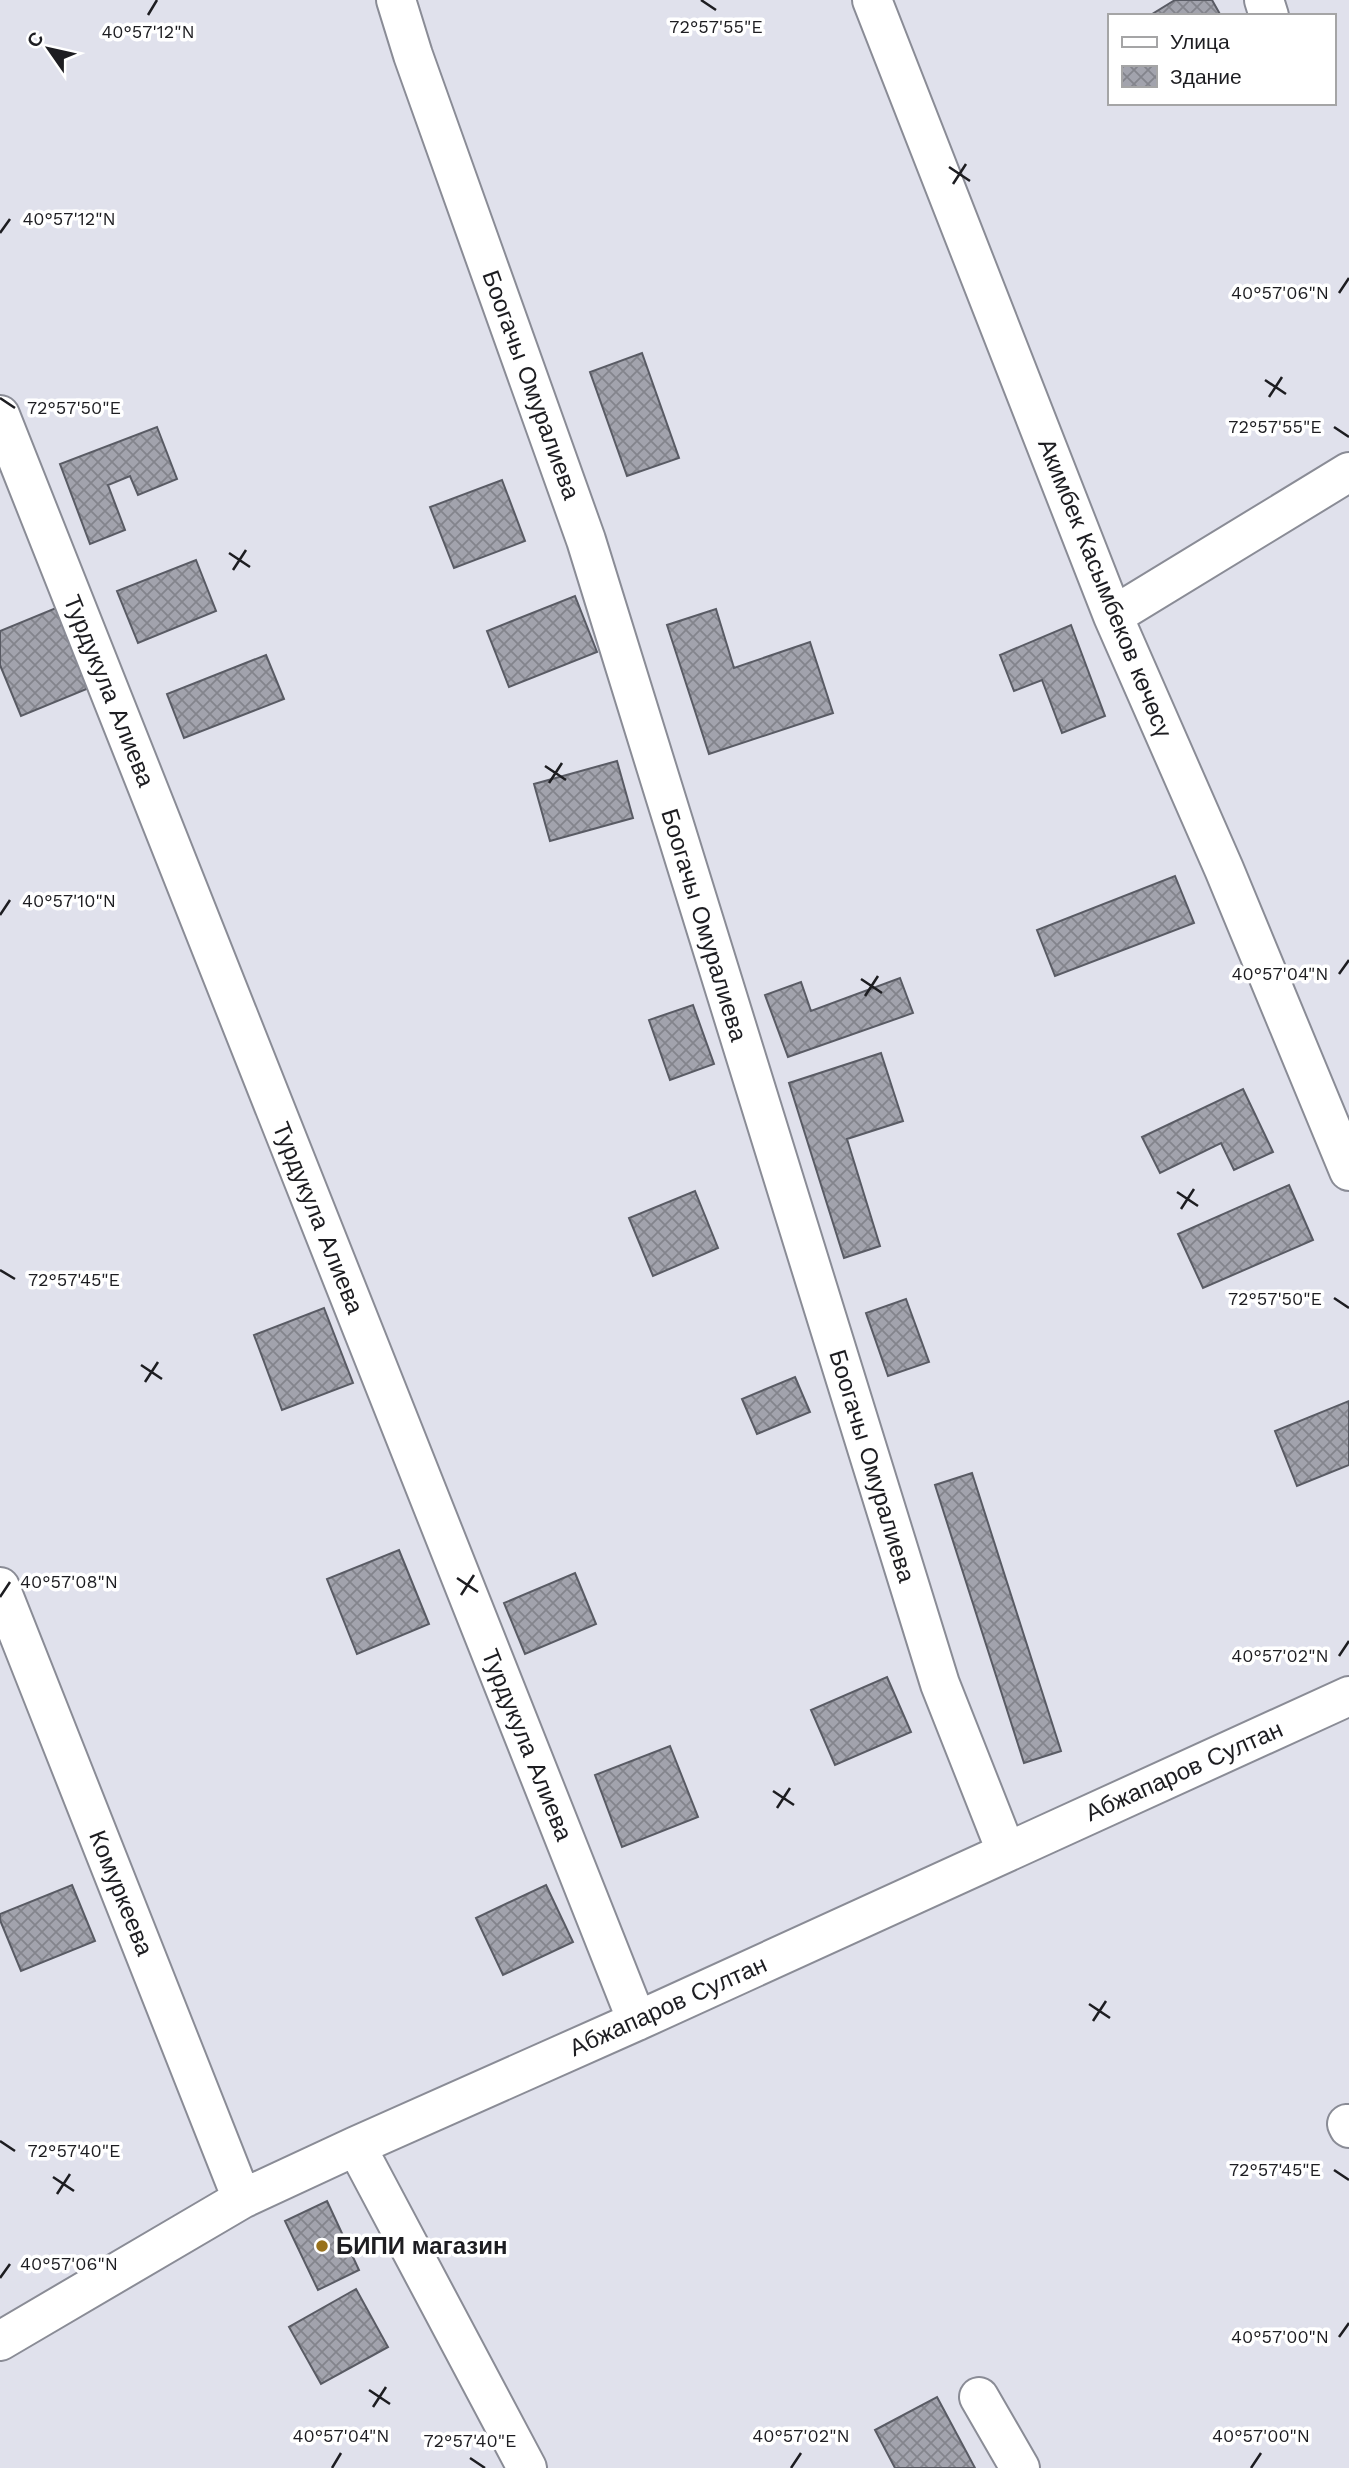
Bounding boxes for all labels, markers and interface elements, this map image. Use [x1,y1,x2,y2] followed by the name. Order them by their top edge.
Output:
[14,14,84,84] north arrow
[1108,14,1335,105] legend
[669,16,763,37] text: 72°57'55"E
[101,21,195,42] text: 40°57'12"N
[22,27,49,52] text: С
[1170,29,1230,54] text: Улица
[1170,64,1242,89] text: Здание
[22,208,116,229] text: 40°57'12"N
[476,267,586,504] street label: Боогачы Омуралиева
[1231,282,1329,303] text: 40°57'06"N
[27,397,121,418] text: 72°57'50"E
[1228,416,1322,437] text: 72°57'55"E
[1032,434,1178,742] street label: Акимбек Касымбеков көчөсү
[58,591,160,792] street label: Турдукула Алиева
[655,805,753,1045] street label: Боогачы Омуралиева
[22,890,116,911] text: 40°57'10"N
[1231,963,1329,984] text: 40°57'04"N
[267,1118,369,1319] street label: Турдукула Алиева
[28,1269,120,1290] text: 72°57'45"E
[1228,1288,1322,1309] text: 72°57'50"E
[823,1346,921,1586] street label: Боогачы Омуралиева
[20,1571,118,1592] text: 40°57'08"N
[476,1645,578,1846] street label: Турдукула Алиева
[1231,1645,1329,1666] text: 40°57'02"N
[1081,1715,1287,1827] street label: Абжапаров Султан
[83,1826,159,1960] street label: Комуркеева
[565,1950,771,2062] street label: Абжапаров Султан
[28,2140,120,2161] text: 72°57'40"E
[1229,2159,1321,2180] text: 72°57'45"E
[336,2232,507,2260] place label: БИПИ магазин
[314,2238,330,2254] marker: БИПИ магазин
[20,2253,118,2274] text: 40°57'06"N
[1231,2326,1329,2347] text: 40°57'00"N
[292,2425,390,2446] text: 40°57'04"N
[752,2425,850,2446] text: 40°57'02"N
[1212,2425,1310,2446] text: 40°57'00"N
[424,2430,516,2451] text: 72°57'40"E

